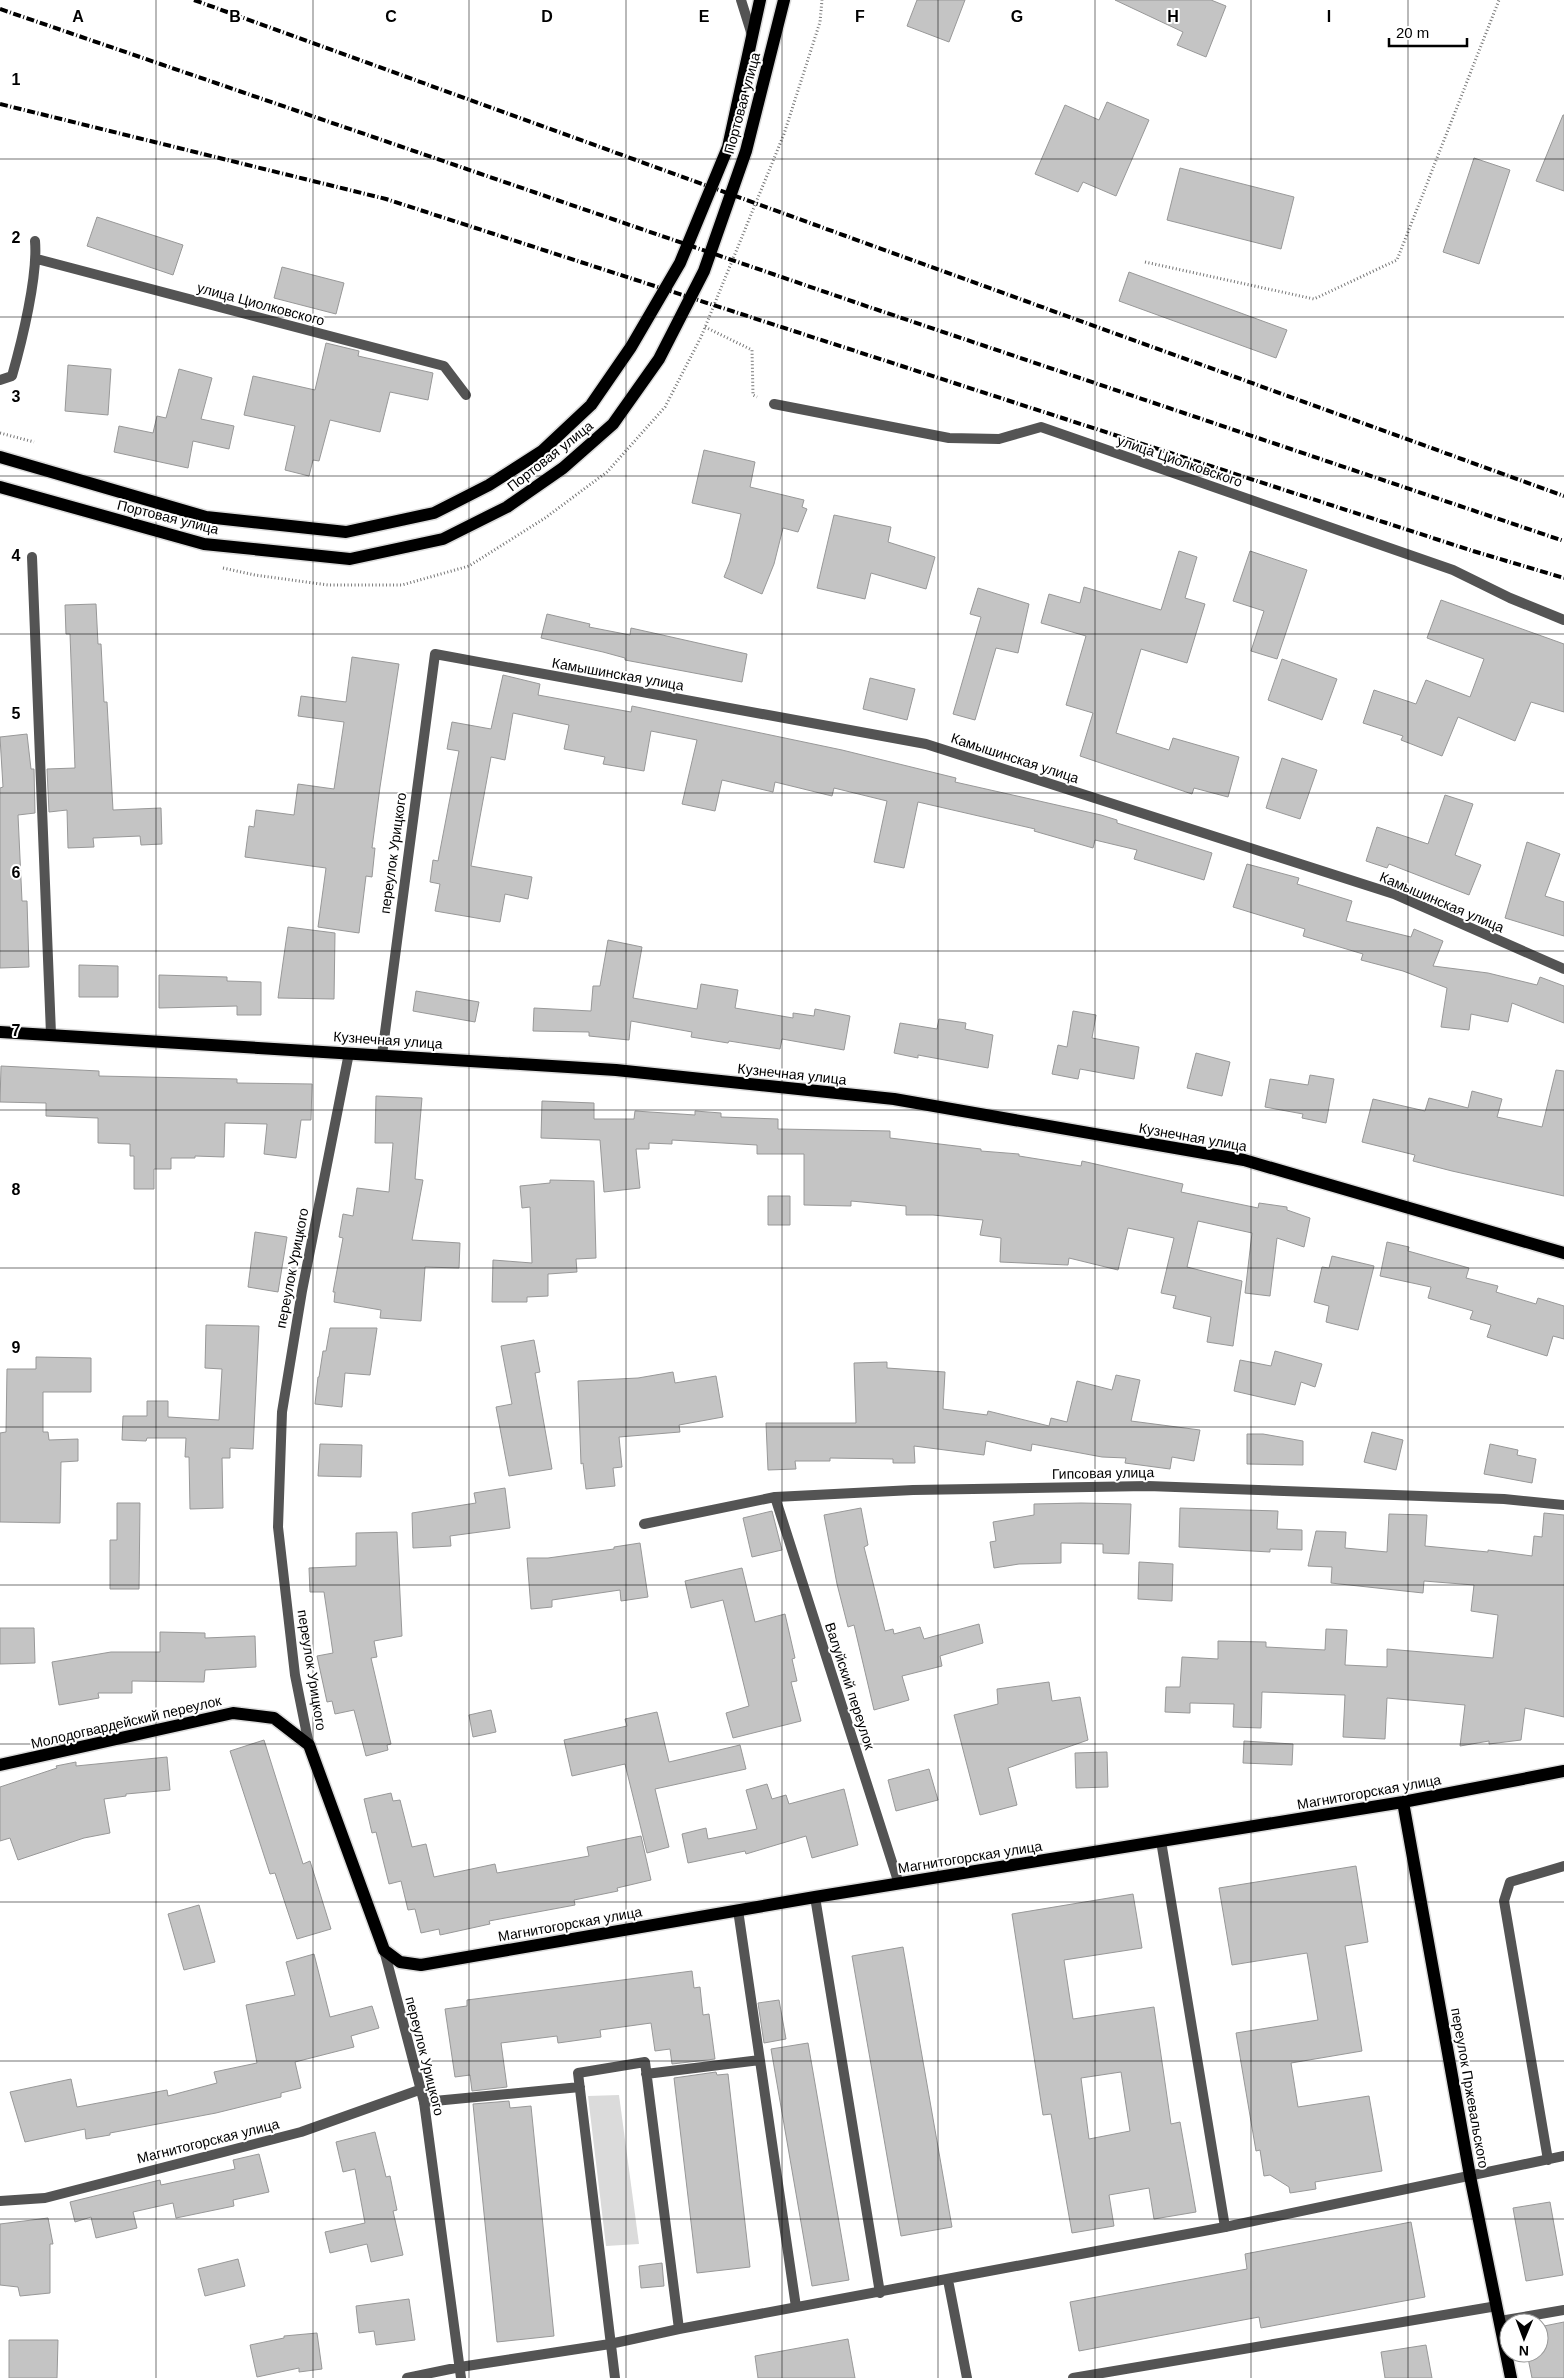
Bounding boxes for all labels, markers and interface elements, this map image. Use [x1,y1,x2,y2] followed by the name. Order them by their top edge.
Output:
[72,8,84,25] text: A
[229,8,241,25] text: B
[385,8,397,25] text: C
[541,8,553,25] text: D
[699,8,710,25] text: E
[855,8,865,25] text: F
[1011,8,1023,25] text: G
[1167,8,1179,25] text: H
[1327,8,1331,25] text: I
[1389,15,1466,47] scale bar
[1396,24,1429,41] text: 20 m
[721,50,763,155] street label: Портовая улица
[12,71,21,88] text: 1
[12,229,21,246] text: 2
[196,279,327,329] street label: улица Циолковского
[12,388,21,405] text: 3
[504,417,596,494] street label: Портовая улица
[1115,432,1245,490] street label: улица Циолковского
[115,497,221,537] street label: Портовая улица
[12,547,21,564] text: 4
[551,655,685,694] street label: Камышинская улица
[12,705,21,722] text: 5
[949,730,1081,786] street label: Камышинская улица
[377,791,409,915] street label: переулок Урицкого
[12,864,21,881] text: 6
[1377,869,1507,936] street label: Камышинская улица
[12,1022,21,1039] text: 7
[333,1028,443,1052] street label: Кузнечная улица
[737,1060,847,1088] street label: Кузнечная улица
[1138,1120,1248,1154] street label: Кузнечная улица
[12,1181,21,1198] text: 8
[272,1206,312,1329] street label: переулок Урицкого
[12,1339,21,1356] text: 9
[1052,1464,1154,1482] street label: Гипсовая улица
[295,1608,329,1732] street label: переулок Урицкого
[822,1621,878,1752] street label: Валуйский переулок
[29,1692,224,1752] street label: Молодогвардейский переулок
[1296,1771,1442,1813] street label: Магнитогорская улица
[897,1838,1043,1876] street label: Магнитогорская улица
[497,1903,643,1945] street label: Магнитогорская улица
[402,1995,448,2117] street label: переулок Урицкого
[1448,2006,1492,2170] street label: переулок Пржевальского
[135,2116,281,2166] street label: Магнитогорская улица
[1499,2313,1549,2363] north arrow
[1519,2343,1529,2359] text: N

